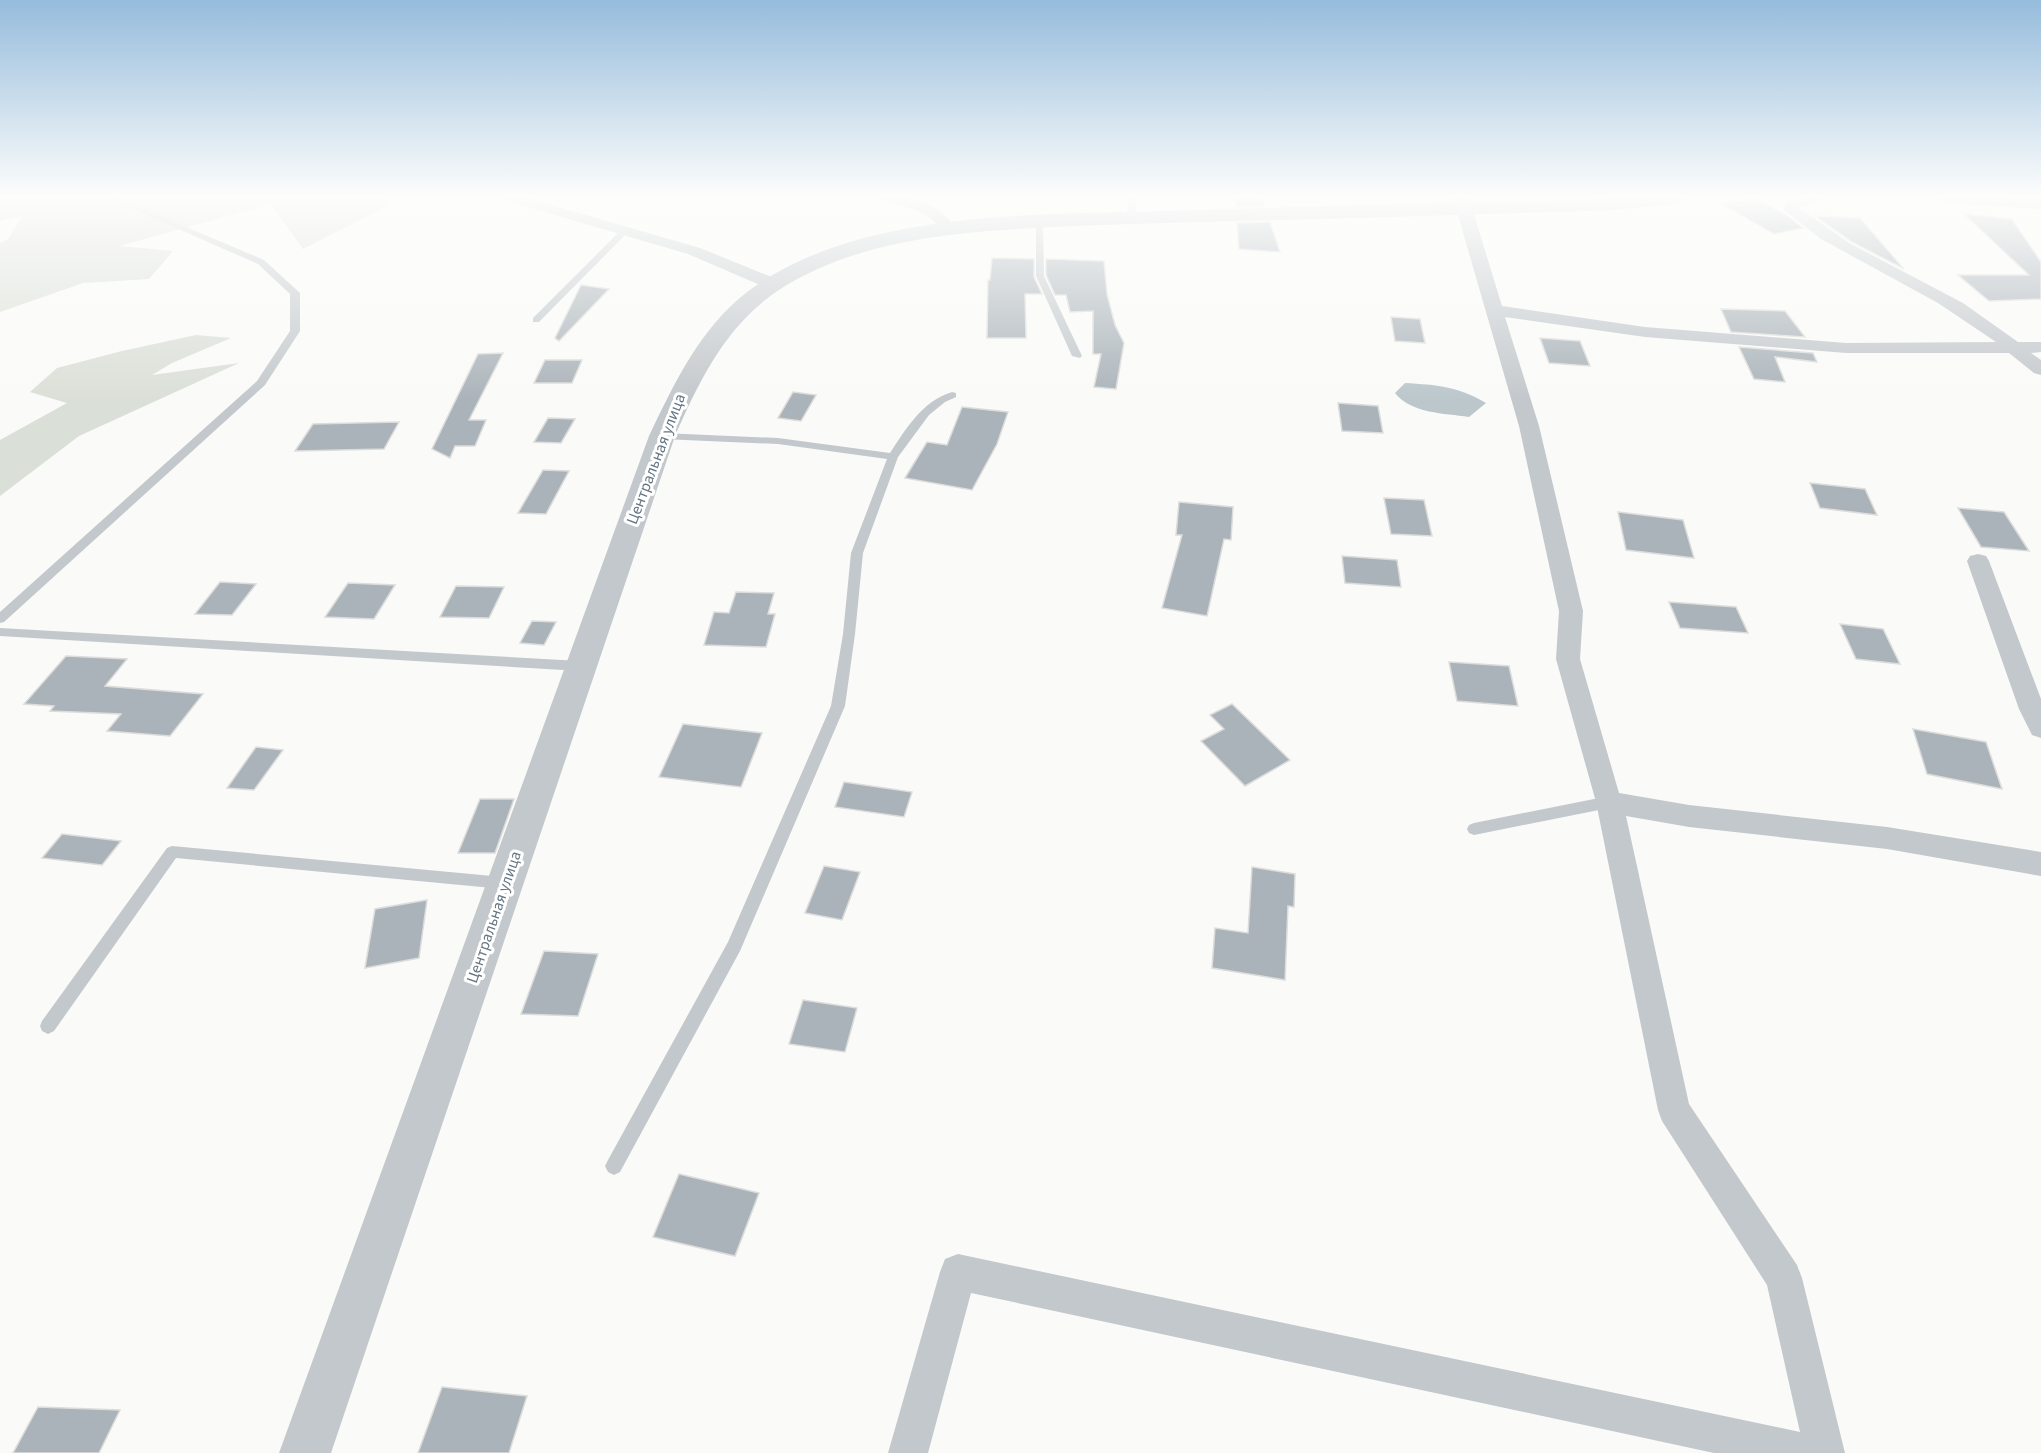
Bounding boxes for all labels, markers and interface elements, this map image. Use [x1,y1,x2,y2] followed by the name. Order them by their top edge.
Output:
[621,391,691,527] street label: Центральная улица
[461,848,527,986] street label: Центральная улица

